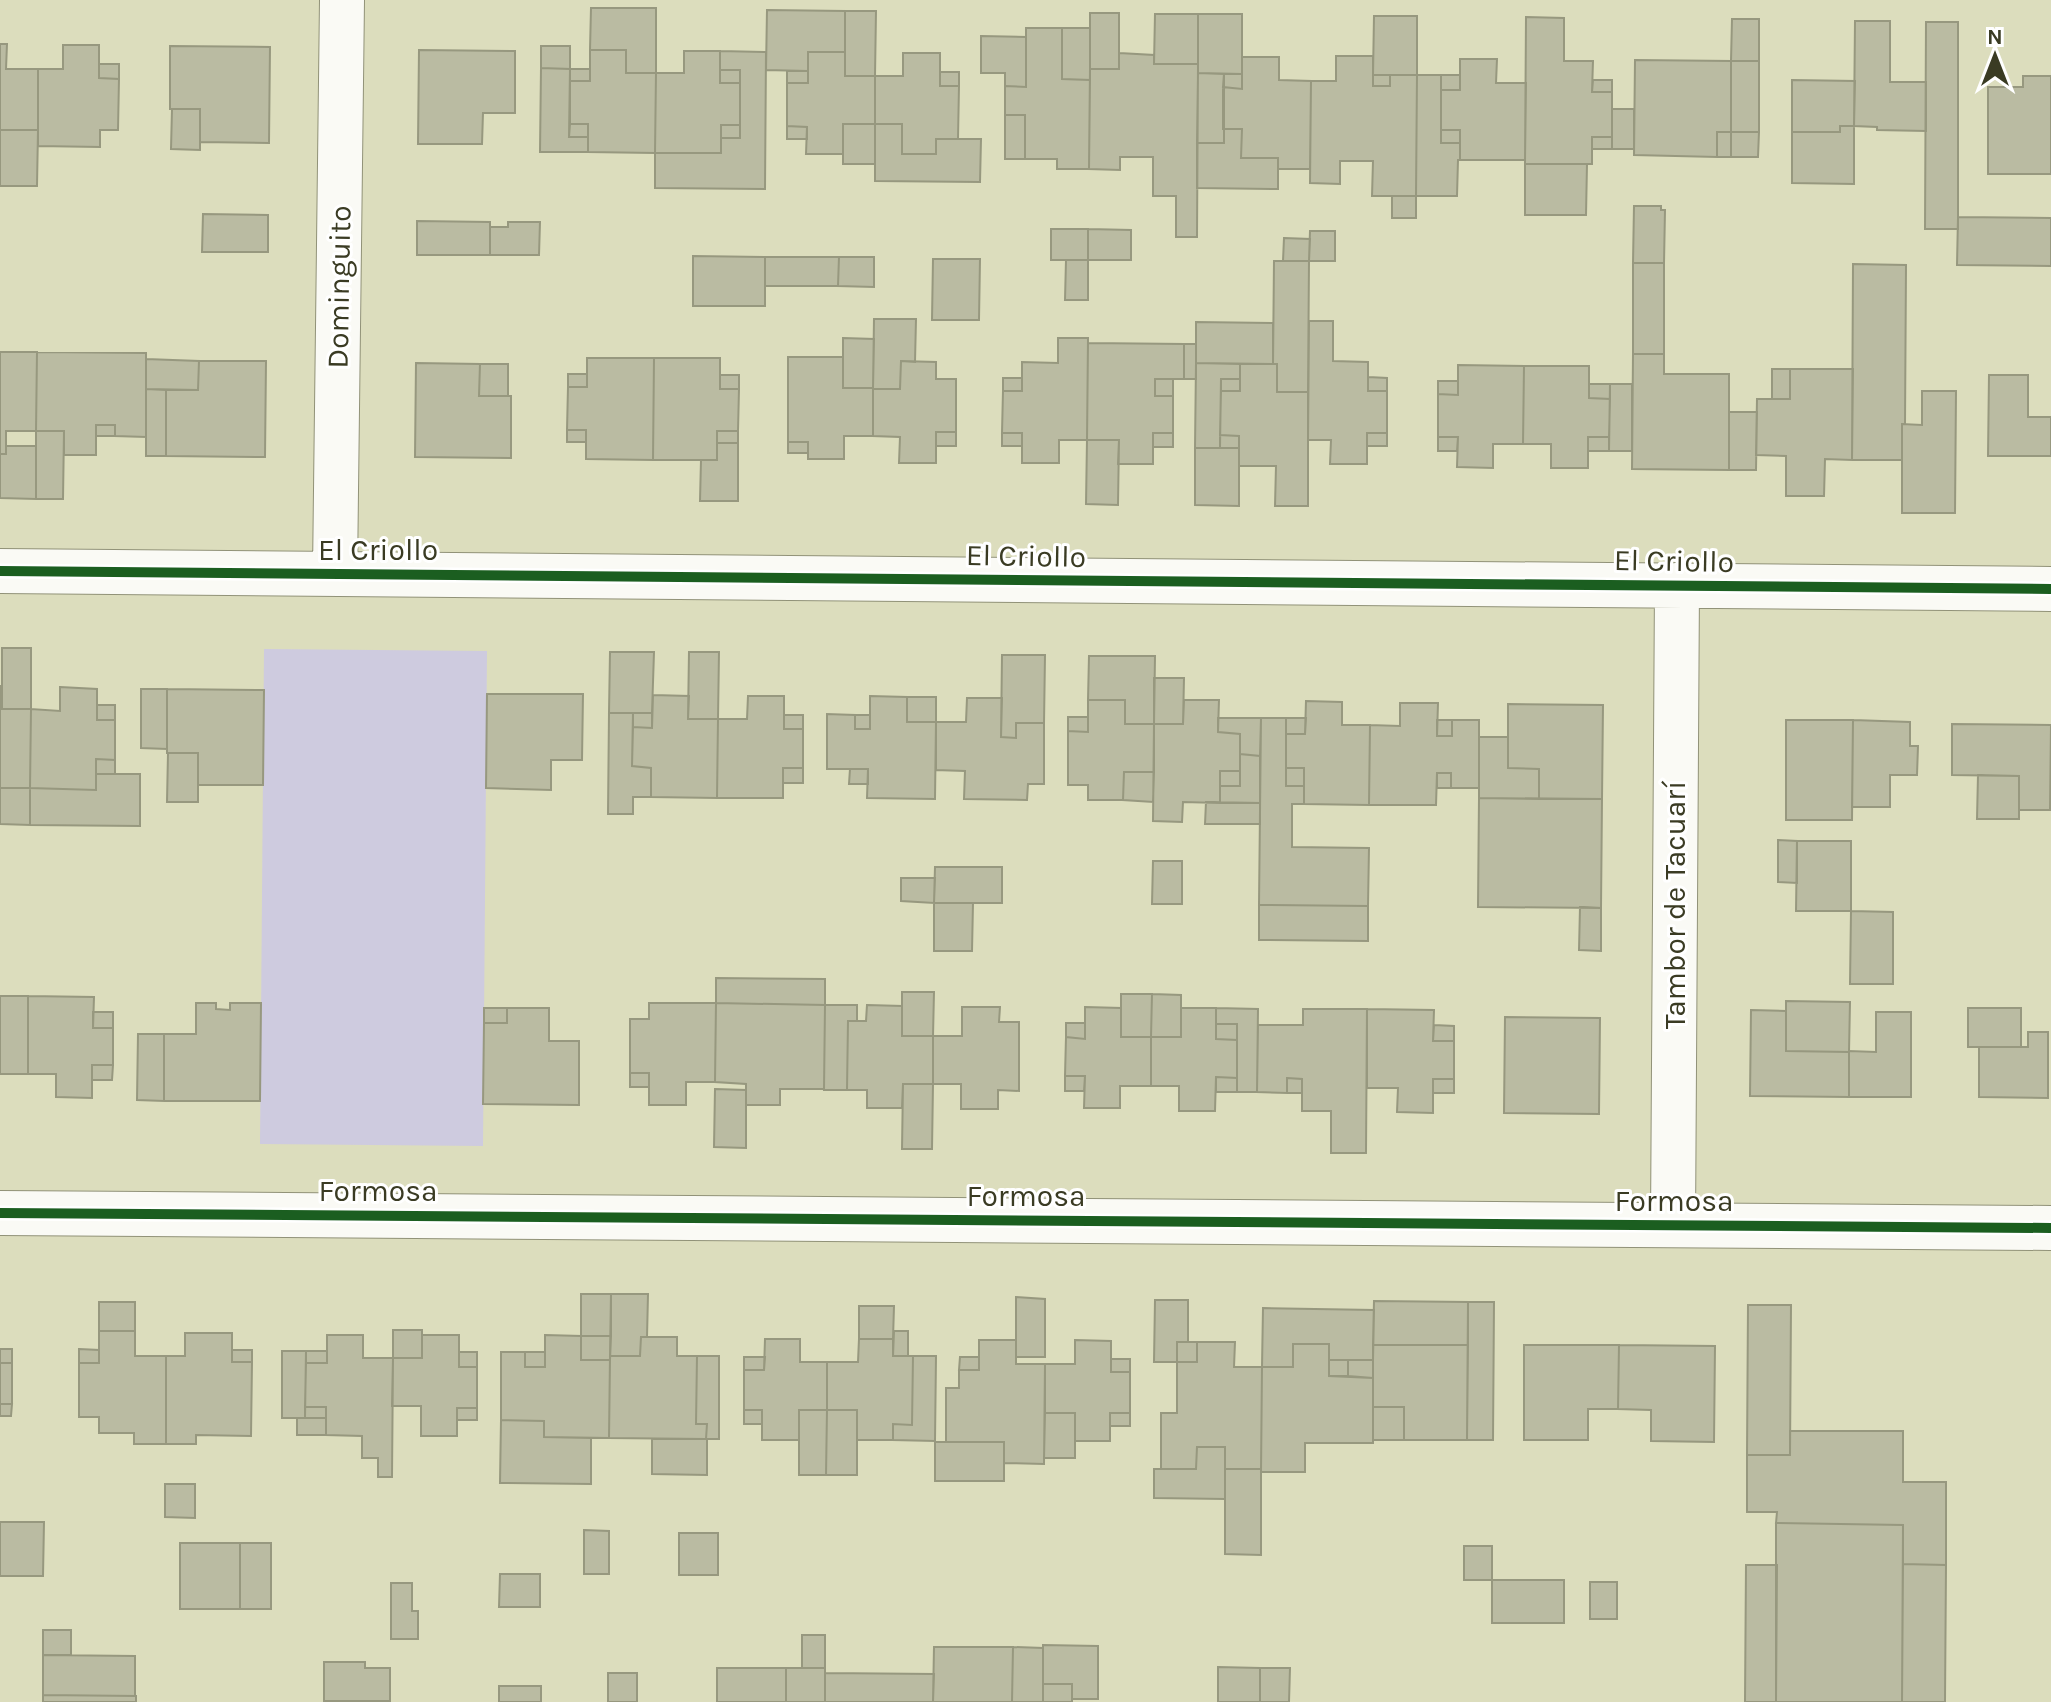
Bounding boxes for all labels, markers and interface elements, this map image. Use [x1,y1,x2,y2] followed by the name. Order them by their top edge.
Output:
[1955,16,2035,96] north arrow
[1987,24,2003,50] text: N
[320,205,358,369] street label: Dominguito
[318,532,438,568] street label: El Criollo
[966,537,1086,575] street label: El Criollo
[1614,542,1734,580] street label: El Criollo
[1657,781,1693,1029] street label: Tambor de Tacuarí
[319,1173,437,1209] street label: Formosa
[967,1178,1085,1214] street label: Formosa
[1615,1183,1733,1219] street label: Formosa

